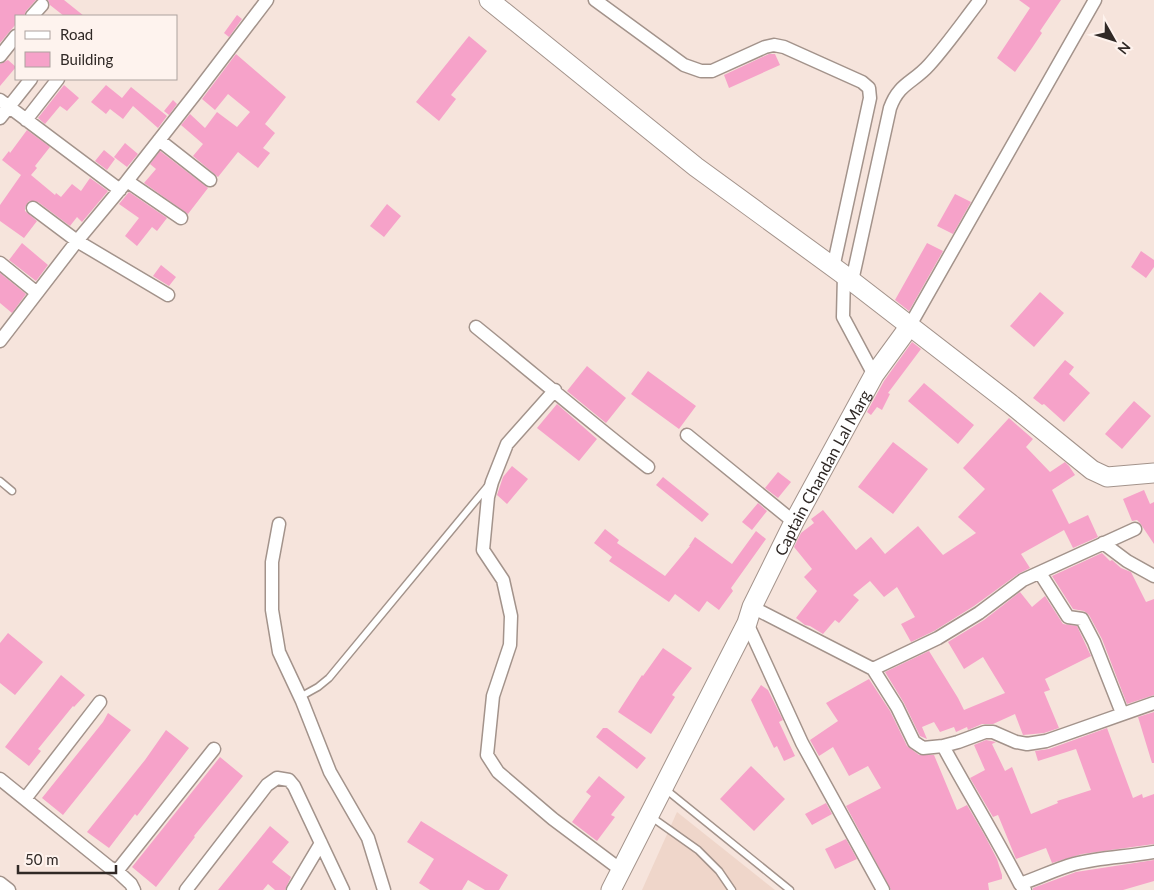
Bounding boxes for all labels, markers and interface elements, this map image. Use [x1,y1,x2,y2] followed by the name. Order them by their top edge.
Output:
[15,15,178,80] legend
[1089,15,1139,65] north arrow
[60,25,93,43] text: Road
[1114,39,1134,58] text: N
[60,50,113,68] text: Building
[770,386,874,558] street label: Captain Chandan Lal Marg
[18,842,115,874] scale bar
[25,850,59,868] text: 50 m

